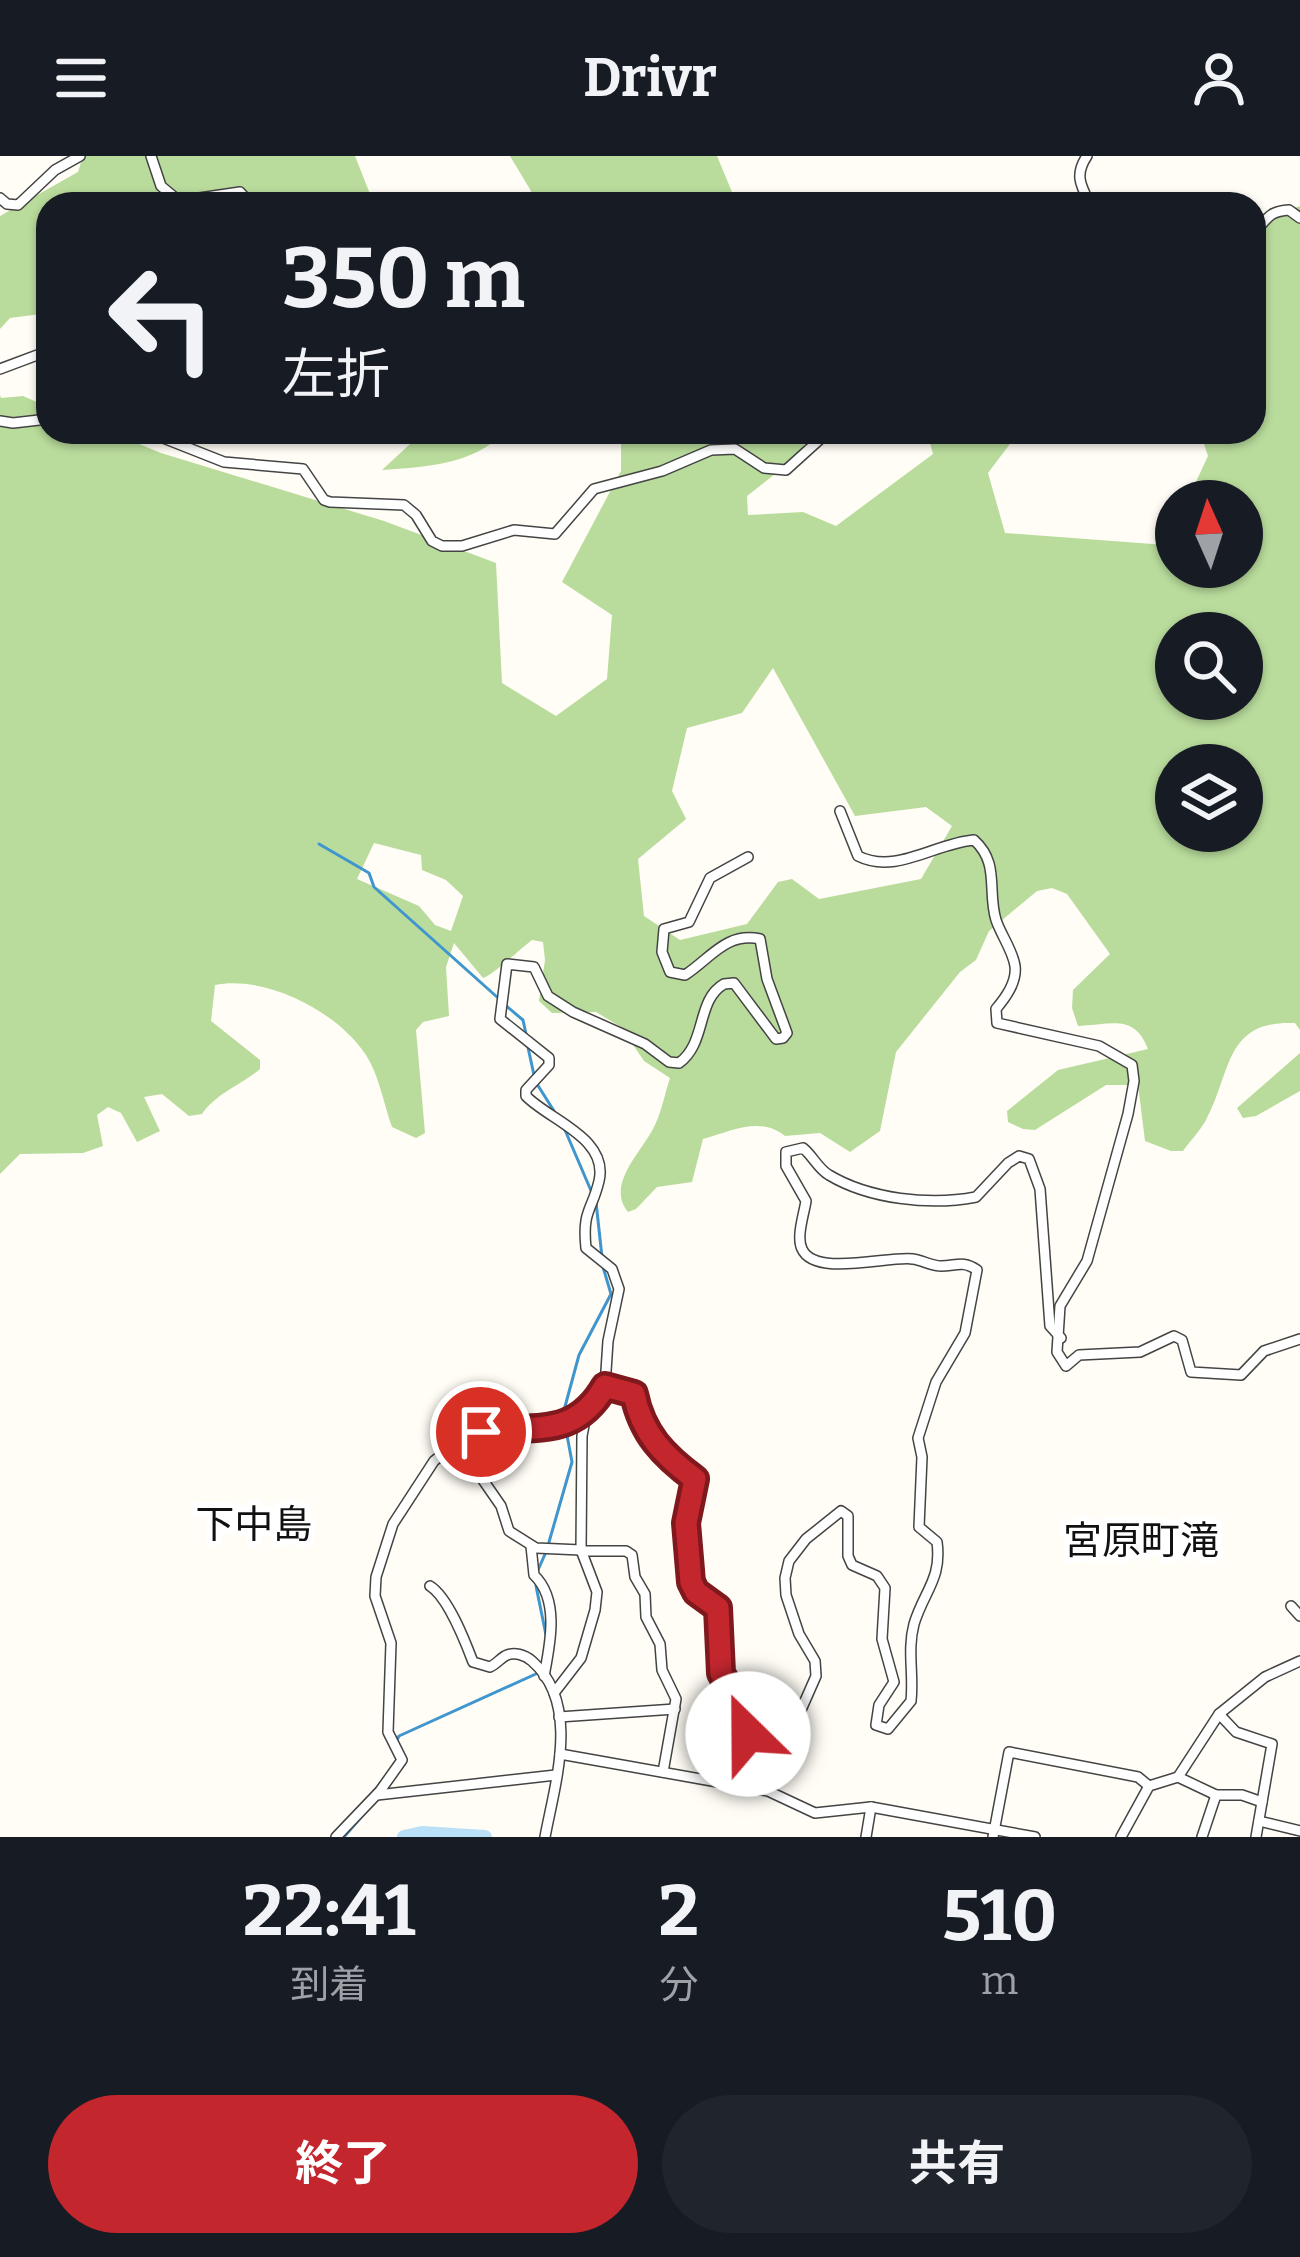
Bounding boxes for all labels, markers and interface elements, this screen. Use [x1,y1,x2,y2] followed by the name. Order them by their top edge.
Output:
[48,45,114,111] icon: menu
[1186,45,1252,111] icon: person
[583,46,717,110] text: Drivr
[282,228,525,329] text: 350 m
[84,240,240,396] icon: left
[282,343,390,407] text: 左折
[1155,480,1263,588] north arrow
[1155,480,1263,852] map controls
[1155,612,1263,720] button: search
[1155,744,1263,852] button: layers
[430,1381,532,1483] pin
[448,1399,514,1465] icon: arrive
[195,1502,313,1548] district label: 下中島
[1063,1518,1219,1564] district label: 宮原町滝
[685,1671,811,1797] position arrow
[243,1868,416,1954] text: 22:41
[659,1868,699,1954] text: 2
[942,1873,1057,1959] text: 510
[981,1958,1018,2004] text: m
[290,1962,368,2008] text: 到着
[659,1962,698,2008] text: 分
[48,2095,638,2233] button: 終了
[662,2095,1252,2233] button: 共有

